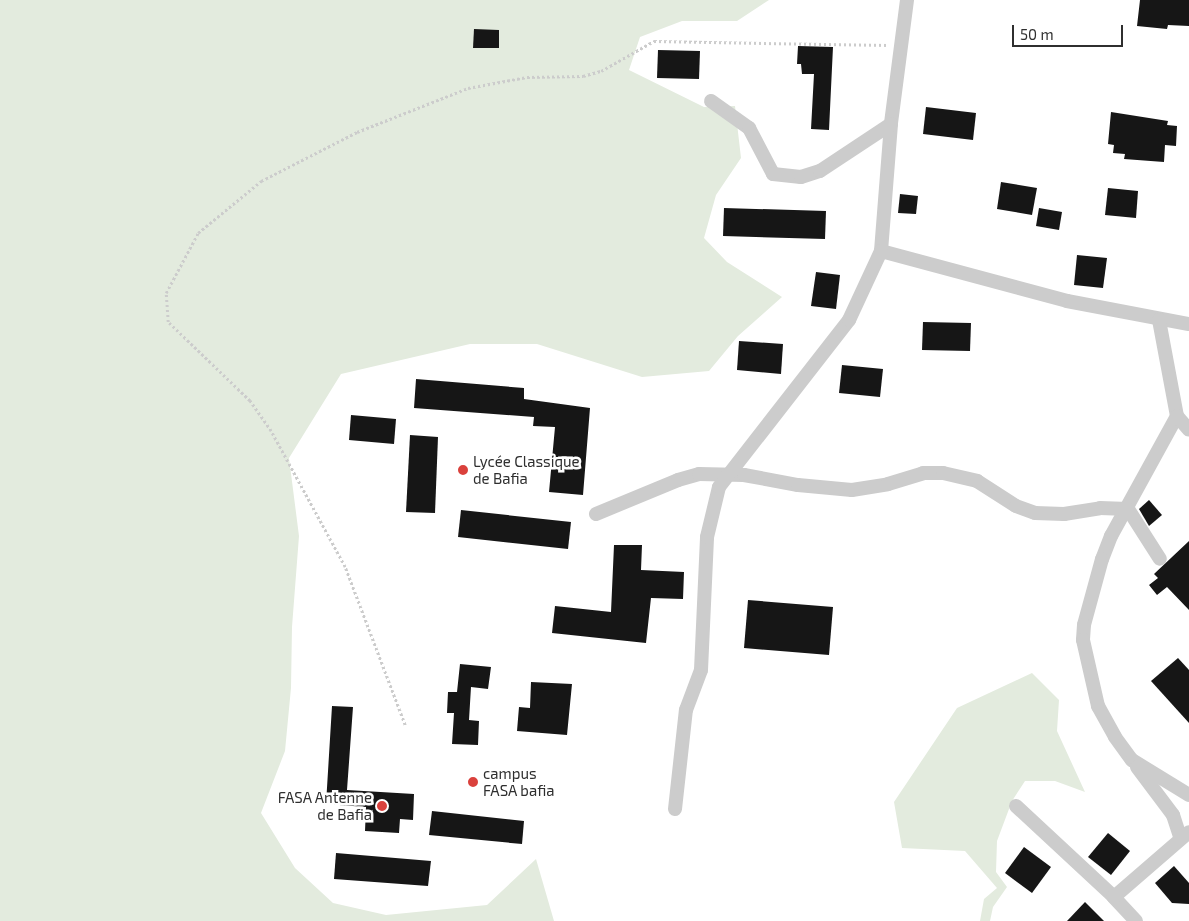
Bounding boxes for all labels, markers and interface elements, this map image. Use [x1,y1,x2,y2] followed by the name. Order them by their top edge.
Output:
[1014,15,1125,47] scale bar
[1020,25,1054,43] text: 50 m
[473,452,580,487] place label: Lycée Classique de Bafia
[457,464,469,476] marker: Lycée Classique de Bafia
[483,764,555,799] place label: campus FASA bafia
[467,776,479,788] marker: campus FASA bafia
[277,788,372,823] place label: FASA Antenne de Bafia
[376,800,388,812] marker: FASA Antenne de Bafia

